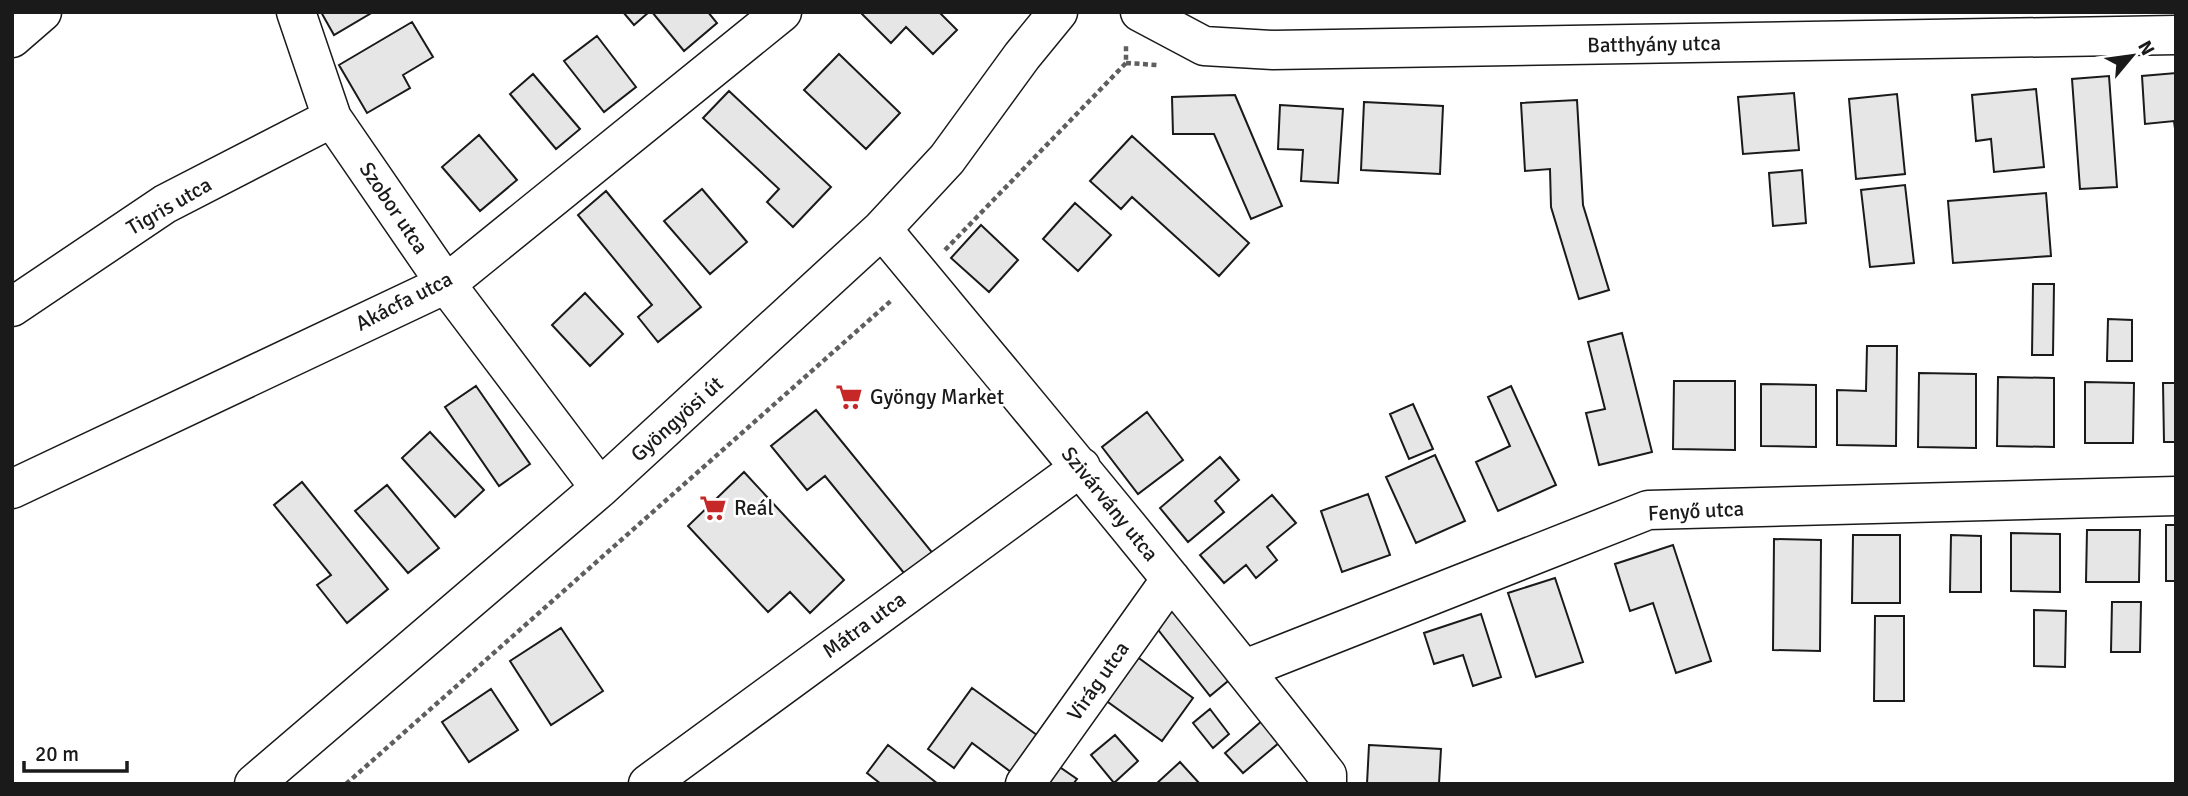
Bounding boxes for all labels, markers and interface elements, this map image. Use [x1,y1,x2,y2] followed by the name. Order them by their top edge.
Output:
[2097,21,2167,91] north arrow
[1587,30,1721,58] street label: Batthyány utca
[2132,37,2160,60] text: N
[354,157,434,259] street label: Szobor utca
[122,171,216,241] street label: Tigris utca
[351,266,457,336] street label: Akácfa utca
[625,371,729,467] street label: Gyöngyösi út
[834,382,864,412] supermarket icon: Gyöngy Market
[870,384,1004,410] place label: Gyöngy Market
[1056,441,1164,567] street label: Szivárvány utca
[698,493,728,523] supermarket icon: Reál
[734,495,774,521] place label: Reál
[1647,495,1745,527] street label: Fenyő utca
[817,586,911,664] street label: Mátra utca
[1061,636,1135,726] street label: Virág utca
[24,730,128,774] scale bar
[35,741,79,767] text: 20 m

